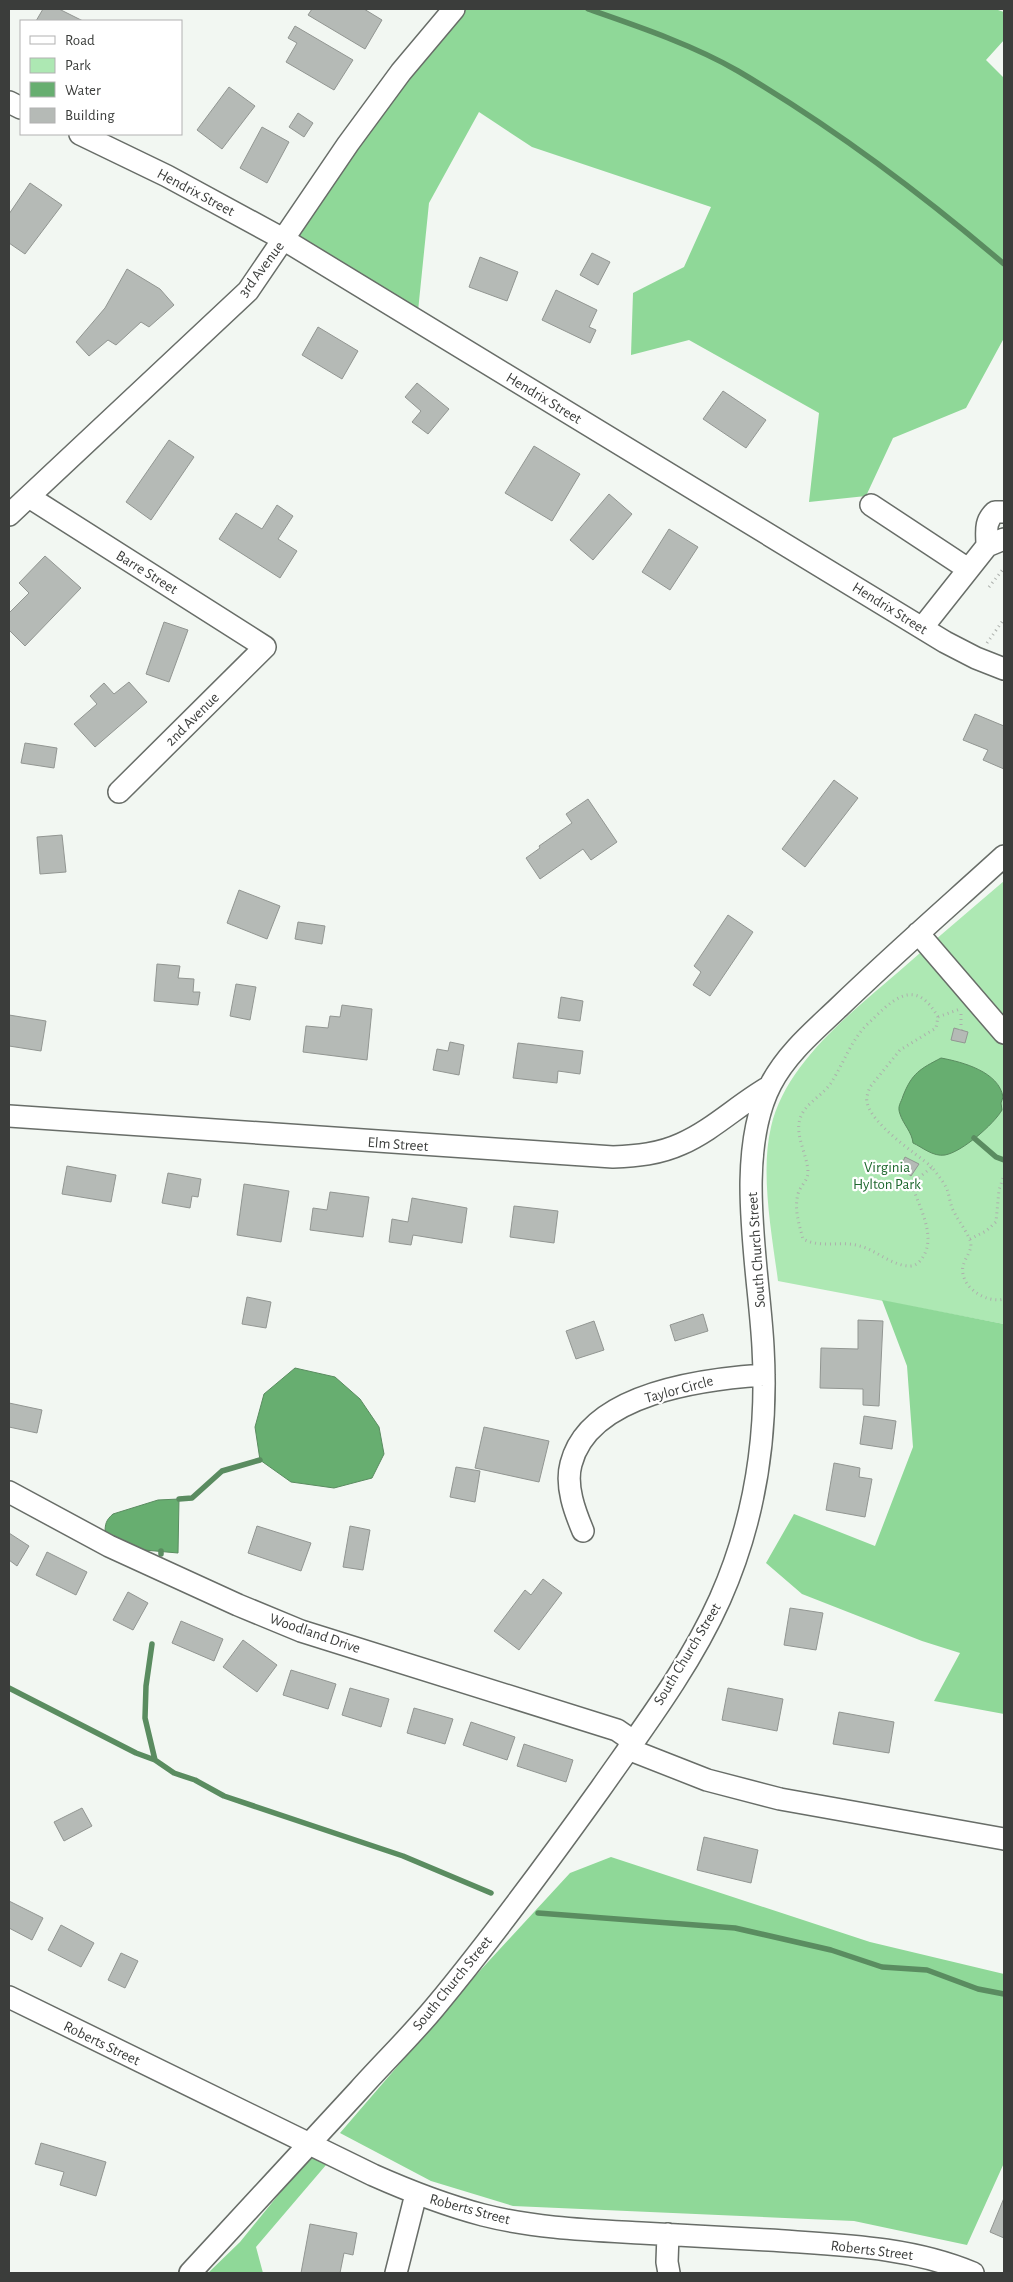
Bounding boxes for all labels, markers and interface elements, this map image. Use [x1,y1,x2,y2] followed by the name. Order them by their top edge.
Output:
[20,20,182,135] legend
[65,33,95,48] text: Road
[65,58,91,73] text: Park
[65,83,101,98] text: Water
[65,108,115,123] text: Building
[155,166,237,219] street label: Hendrix Street
[236,239,287,300] street label: 3rd Avenue
[503,370,584,427] street label: Hendrix Street
[113,548,180,597] street label: Barre Street
[850,579,930,637] street label: Hendrix Street
[163,690,222,749] street label: 2nd Avenue
[367,1135,429,1154] street label: Elm Street
[853,1160,921,1192] park label: Virginia Hylton Park
[745,1191,768,1308] street label: South Church Street
[643,1373,715,1406] street label: Taylor Circle
[651,1600,724,1708] street label: South Church Street
[268,1611,362,1656] street label: Woodland Drive
[410,1933,495,2033] street label: South Church Street
[61,2019,142,2068] street label: Roberts Street
[428,2192,512,2227] street label: Roberts Street
[830,2238,914,2263] street label: Roberts Street

